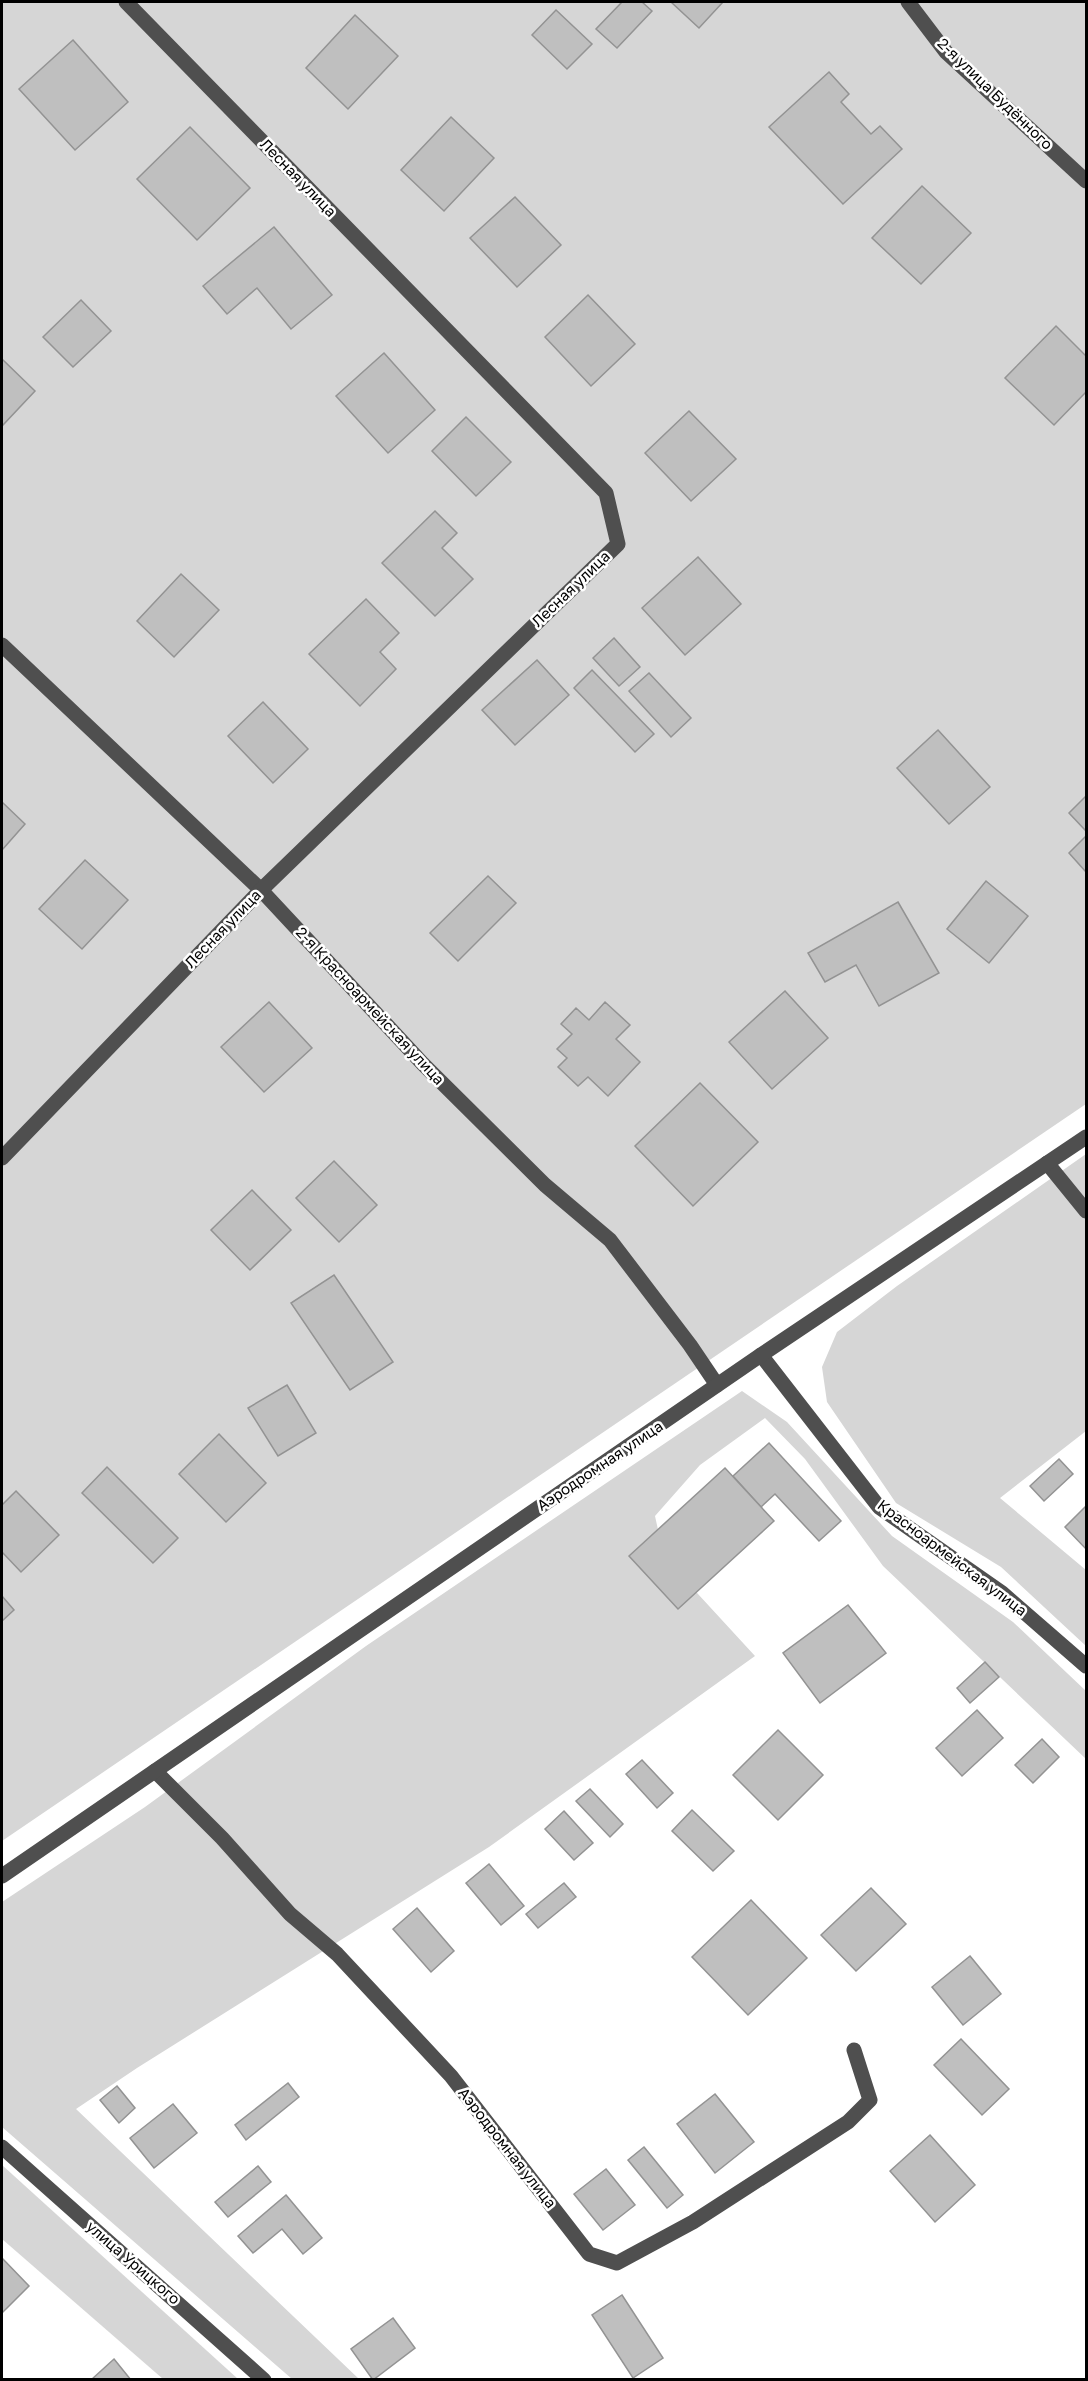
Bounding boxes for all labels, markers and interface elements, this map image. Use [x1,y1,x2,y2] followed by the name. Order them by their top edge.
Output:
[935,34,1057,153] street label: 2-я улица Будённого
[257,135,340,220] street label: Лесная улица
[528,547,613,630] street label: Лесная улица
[181,886,264,971] street label: Лесная улица
[293,923,449,1088] street label: 2-я Красноармейская улица
[533,1416,666,1514] street label: Аэродромная улица
[874,1495,1031,1619] street label: Красноармейская улица
[455,2083,560,2211] street label: Аэродромная улица
[83,2217,184,2308] street label: улица Урицкого

